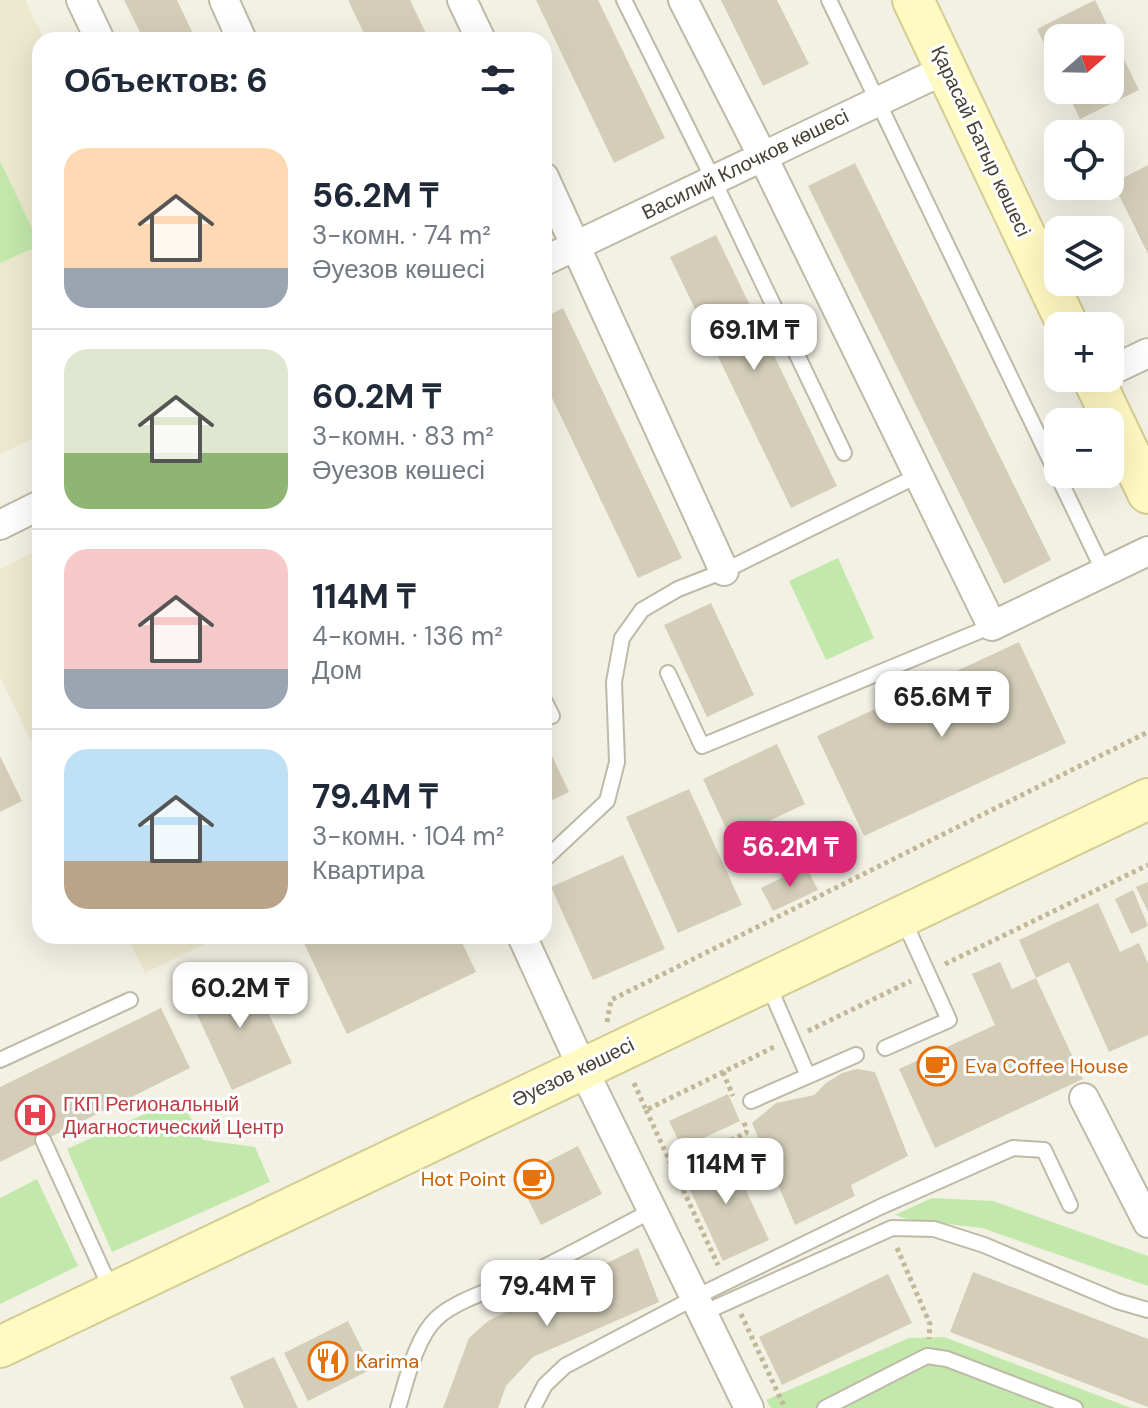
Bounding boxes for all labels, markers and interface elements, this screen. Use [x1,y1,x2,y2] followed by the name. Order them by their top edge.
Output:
[1044,24,1124,104] north arrow
[1044,24,1124,488] map controls
[925,41,1037,241] street label: Қарасай Батыр көшесі
[64,58,268,103] text: Объектов: 6
[476,58,520,102] icon: filters
[637,103,853,225] street label: Василий Клочков көшесі
[1044,120,1124,200] button: locate
[312,173,438,218] text: 56.2M ₸
[128,180,224,276] icon: home
[1044,216,1124,296] button: layers
[312,218,491,252] text: 3-комн. · 74 m²
[312,252,485,286] text: Әуезов көшесі
[680,304,828,372] pin: 69.1M ₸
[1044,312,1124,392] button: +
[709,313,799,347] text: 69.1M ₸
[312,374,441,419] text: 60.2M ₸
[128,381,224,477] icon: home
[1044,408,1124,488] button: −
[312,419,494,453] text: 3-комн. · 83 m²
[312,453,485,487] text: Әуезов көшесі
[312,574,416,619] text: 114M ₸
[128,581,224,677] icon: home
[312,619,503,653] text: 4-комн. · 136 m²
[312,653,362,687] text: Дом
[868,671,1016,739] pin: 65.6M ₸
[893,680,991,714] text: 65.6M ₸
[312,774,438,819] text: 79.4M ₸
[128,781,224,877] icon: home
[312,819,504,853] text: 3-комн. · 104 m²
[716,821,864,889] pin: 56.2M ₸
[742,830,838,864] text: 56.2M ₸
[312,853,424,887] text: Квартира
[166,962,314,1030] pin: 60.2M ₸
[191,971,289,1005] text: 60.2M ₸
[508,1031,638,1113] street label: Әуезов көшесі
[916,1045,958,1087] cafe icon: Eva Coffee House
[965,1053,1128,1079] place label: Eva Coffee House
[63,1091,284,1140] place label: ГКП Региональный Диагностический Центр
[14,1094,56,1136] hospital icon: ГКП Региональный Диагностический Центр
[661,1138,791,1206] pin: 114M ₸
[686,1147,766,1181] text: 114M ₸
[513,1158,555,1200] cafe icon: Hot Point
[421,1166,506,1192] place label: Hot Point
[473,1260,621,1328] pin: 79.4M ₸
[499,1269,595,1303] text: 79.4M ₸
[307,1340,349,1382] restaurant icon: Karima
[356,1348,419,1374] place label: Karima

